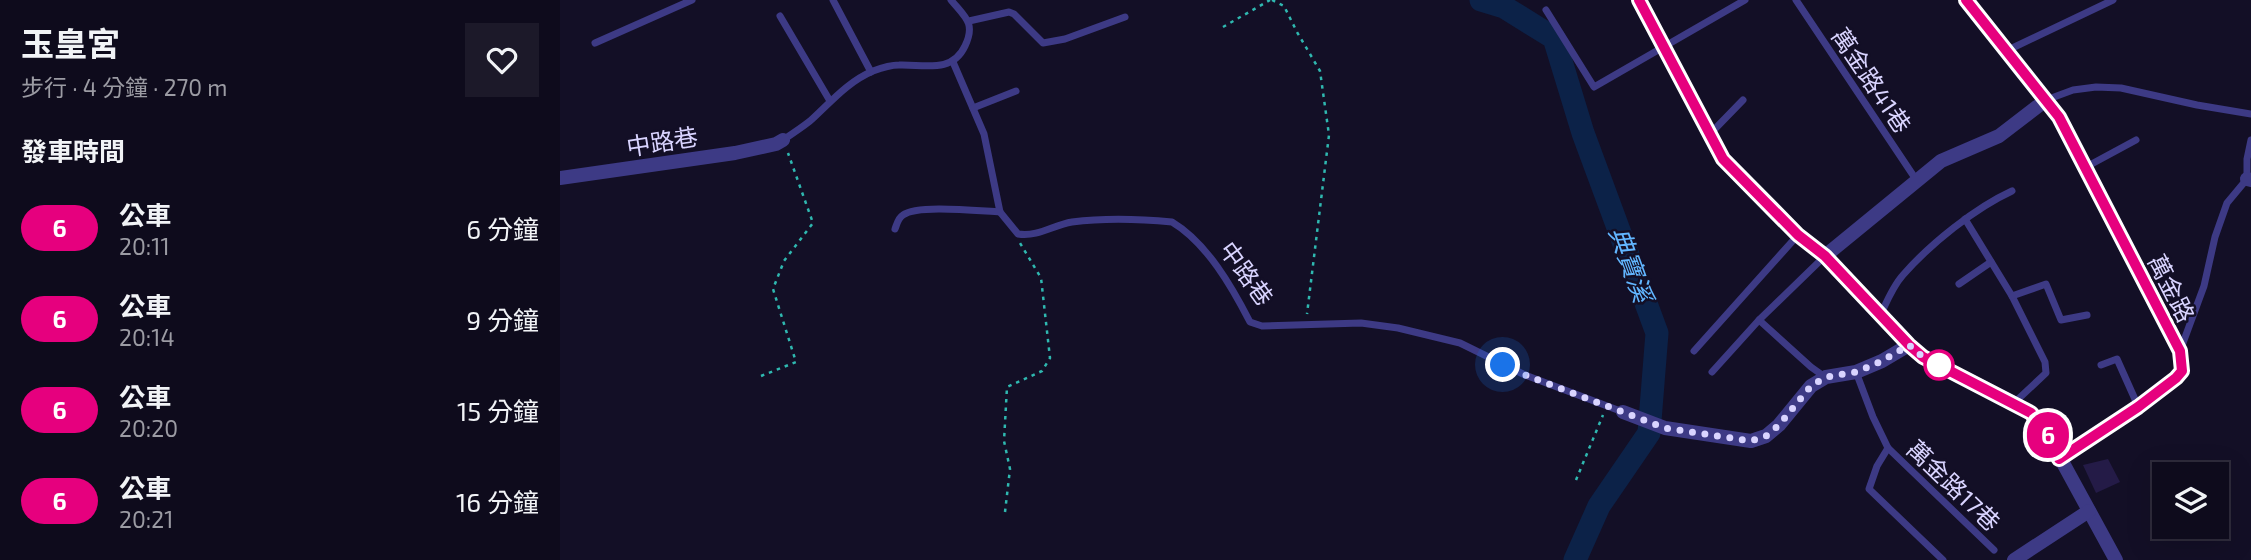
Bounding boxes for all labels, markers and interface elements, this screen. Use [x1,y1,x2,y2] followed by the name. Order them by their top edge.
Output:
[1826,22,1918,138] street label: 萬金路41巷
[21,23,120,63] text: 玉皇宮
[465,23,539,97] button: heart
[21,73,228,101] text: 步行 · 4 分鐘 · 270 m
[624,121,700,161] street label: 中路巷
[21,135,125,166] text: 發車時間
[119,199,171,230] text: 公車
[52,213,67,242] text: 6
[466,213,539,244] text: 6 分鐘
[1604,222,1661,310] water label: 典寶溪
[119,232,170,260] text: 20:11
[1214,235,1280,311] street label: 中路巷
[2143,249,2201,327] street label: 萬金路
[119,290,171,321] text: 公車
[52,304,67,333] text: 6
[466,304,539,335] text: 9 分鐘
[119,323,175,351] text: 20:14
[1485,347,1520,382] your location
[1924,350,1954,380] unlabelled marker
[119,381,171,412] text: 公車
[52,395,67,424] text: 6
[457,395,539,426] text: 15 分鐘
[2025,412,2071,458] line badge: 6
[119,414,178,442] text: 20:20
[2041,420,2055,449] text: 6
[1902,434,2006,536] street label: 萬金路17巷
[2152,462,2229,539] map controls
[2152,462,2229,539] button: layers
[119,472,171,503] text: 公車
[52,486,67,515] text: 6
[456,486,539,517] text: 16 分鐘
[119,505,173,533] text: 20:21

